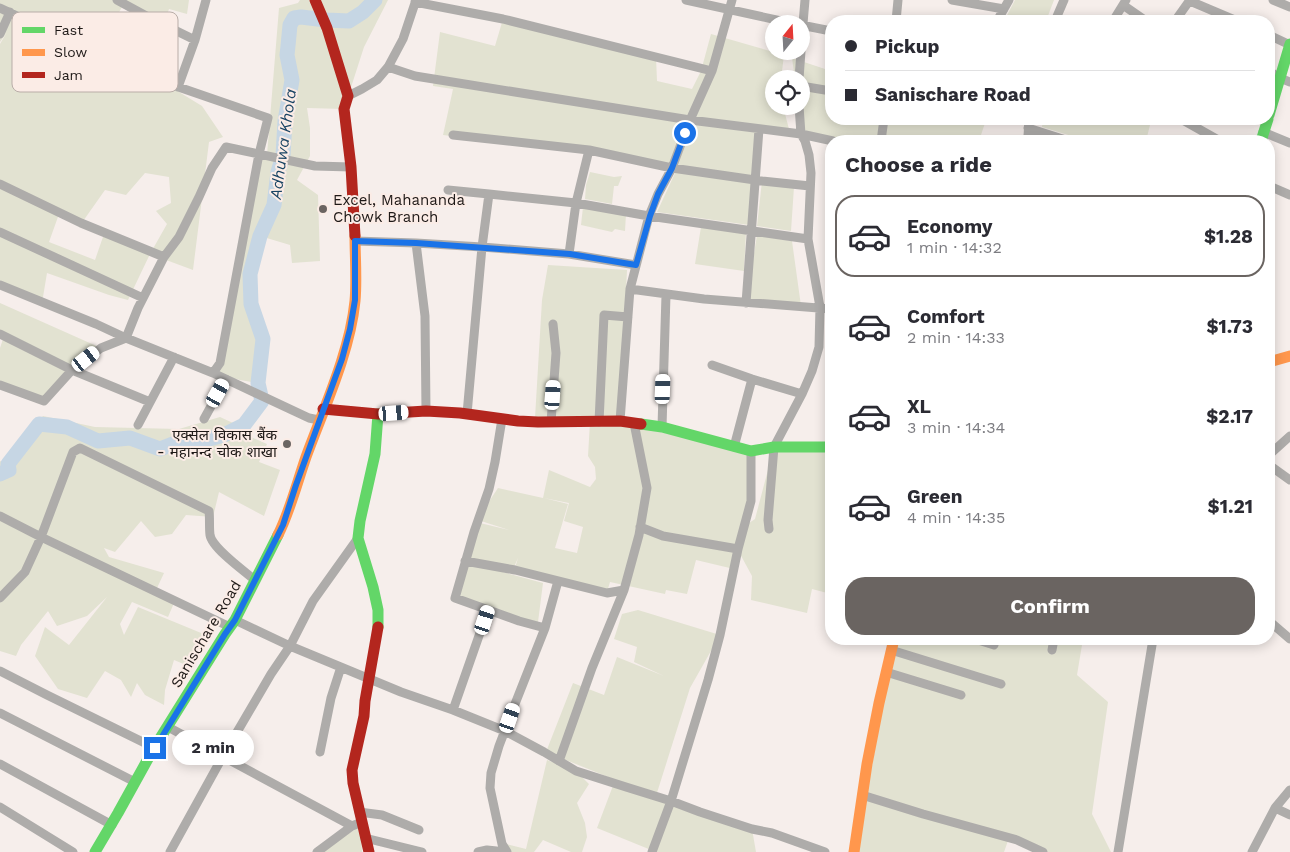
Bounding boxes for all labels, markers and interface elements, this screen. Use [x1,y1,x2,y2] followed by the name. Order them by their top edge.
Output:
[12,12,178,92] legend
[765,15,810,60] north arrow
[765,15,810,115] map controls
[54,22,83,38] text: Fast
[875,35,939,58] text: Pickup
[54,44,87,60] text: Slow
[54,67,83,83] text: Jam
[765,70,810,115] button: locate
[875,83,1031,106] text: Sanischare Road
[266,88,300,201] water label: Adhuwa Khola
[674,122,696,144] route start
[845,152,992,177] text: Choose a ride
[333,191,465,226] place label: Excel, Mahananda Chowk Branch
[317,203,329,215] marker: Excel, Mahananda Chowk Branch
[847,214,892,259] icon: car
[907,215,992,238] text: Economy
[1204,225,1253,248] text: $1.28
[907,238,1002,257] text: 1 min · 14:32
[847,304,892,349] icon: car
[907,305,985,328] text: Comfort
[1206,315,1253,338] text: $1.73
[907,328,1005,347] text: 2 min · 14:33
[69,344,102,374] car
[654,374,671,404] car
[204,376,231,410] car
[544,380,561,410] car
[847,394,892,439] icon: car
[907,395,931,418] text: XL
[378,404,409,422] car
[1206,405,1253,428] text: $2.17
[907,418,1005,437] text: 3 min · 14:34
[157,426,278,461] place label: एक्सेल विकास बैंक - महानन्द चोक शाखा
[281,438,293,450] marker: एक्सेल विकास बैंक - महानन्द चोक शाखा
[847,484,892,529] icon: car
[907,485,963,508] text: Green
[1208,495,1253,518] text: $1.21
[907,508,1005,527] text: 4 min · 14:35
[167,577,245,691] street label: Sanischare Road
[845,577,1255,635] button: Confirm
[473,603,496,637] car
[498,701,521,735] car
[172,730,255,766] callout: 2 min
[144,737,166,759] route end
[191,738,235,757] text: 2 min

